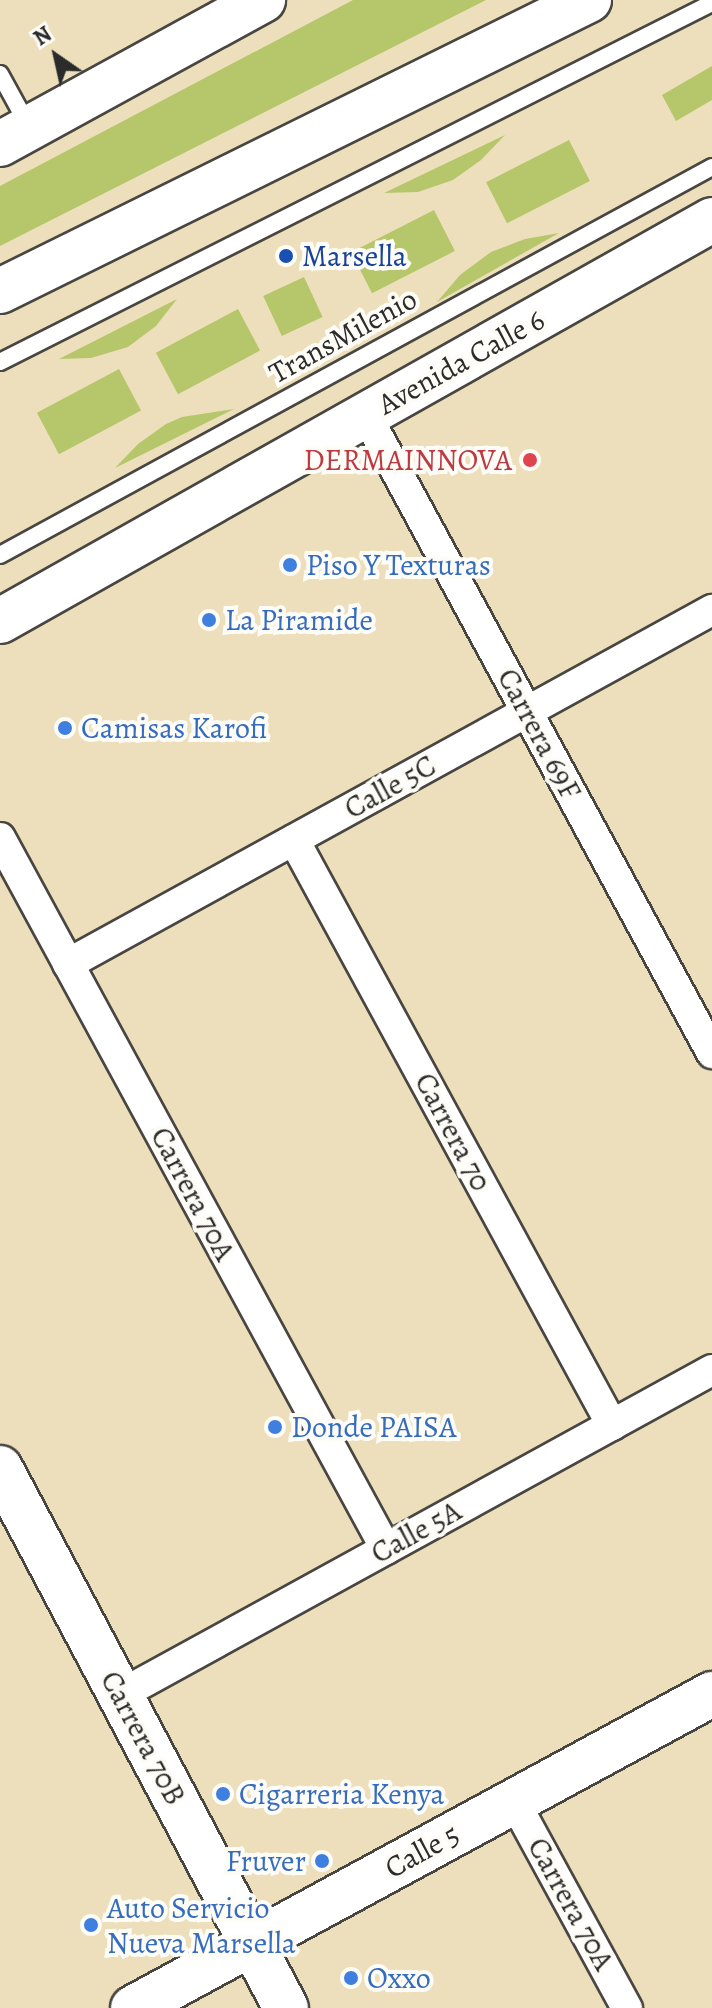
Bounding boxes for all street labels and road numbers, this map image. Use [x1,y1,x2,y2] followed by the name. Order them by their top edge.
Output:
[263,281,423,391] street label: TransMilenio
[371,301,551,423] street label: Avenida Calle 6
[490,662,588,806] street label: Carrera 69F
[338,747,442,827] street label: Calle 5C
[407,1067,499,1197] street label: Carrera 70
[143,1121,243,1267] street label: Carrera 70A
[365,1493,467,1571] street label: Calle 5A
[93,1665,193,1811] street label: Carrera 70B
[378,1816,466,1886] street label: Calle 5
[520,1831,622,1977] street label: Carrera 70A

